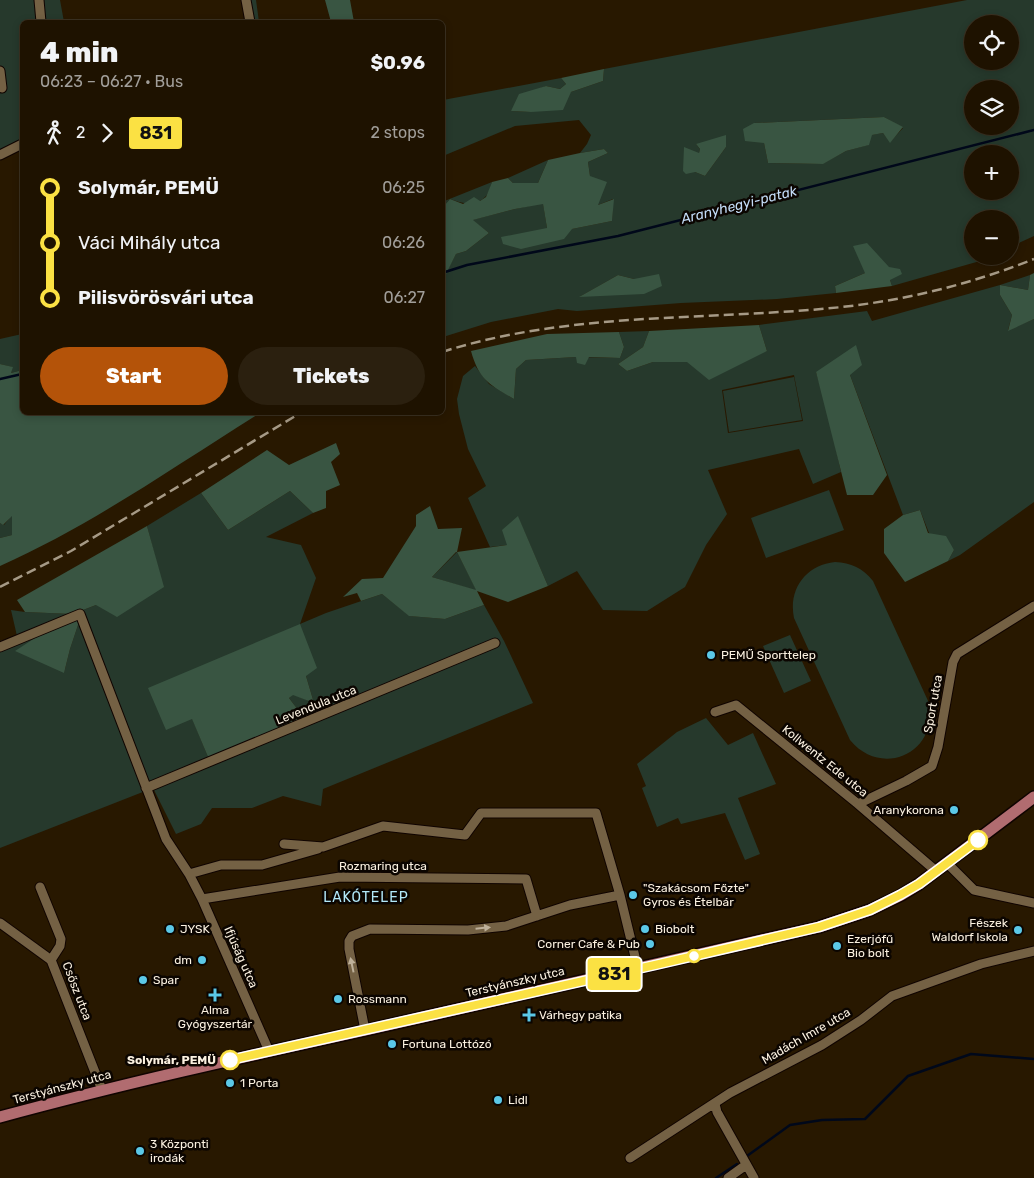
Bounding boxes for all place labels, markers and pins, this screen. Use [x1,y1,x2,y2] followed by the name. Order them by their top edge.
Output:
[721,648,816,662] place label: PEMŰ Sporttelep
[705,649,717,661] marker: PEMŰ Sporttelep
[873,803,944,817] place label: Aranykorona
[948,804,960,816] marker: Aranykorona
[968,830,988,850] unlabelled marker
[643,881,749,909] place label: "Szakácsom Főzte" Gyros és Ételbár
[627,889,639,901] marker: "Szakácsom Főzte" Gyros és Ételbár
[932,916,1009,944] place label: Fészek Waldorf Iskola
[180,922,211,936] place label: JYSK
[655,922,695,936] place label: Biobolt
[164,923,176,935] marker: JYSK
[639,923,651,935] marker: Biobolt
[1012,924,1024,936] marker: Fészek Waldorf Iskola
[847,932,893,960] place label: Ezerjófű Bio bolt
[537,937,640,951] place label: Corner Cafe & Pub
[644,938,656,950] marker: Corner Cafe & Pub
[831,940,843,952] marker: Ezerjófű Bio bolt
[687,949,701,963] unlabelled marker
[174,953,192,967] place label: dm
[196,954,208,966] marker: dm
[153,973,179,987] place label: Spar
[137,974,149,986] marker: Spar
[209,989,221,1001] marker: Alma Gyógyszertár
[348,992,407,1006] place label: Rossmann
[332,993,344,1005] marker: Rossmann
[178,1003,253,1031] place label: Alma Gyógyszertár
[539,1008,622,1022] place label: Várhegy patika
[523,1009,535,1021] marker: Várhegy patika
[402,1037,492,1051] place label: Fortuna Lottózó
[386,1038,398,1050] marker: Fortuna Lottózó
[220,1050,240,1070] marker: Solymár, PEMÜ
[127,1053,216,1067] place label: Solymár, PEMÜ
[240,1076,278,1090] place label: 1 Porta
[224,1077,236,1089] marker: 1 Porta
[508,1093,528,1107] place label: Lidl
[492,1094,504,1106] marker: Lidl
[150,1137,209,1165] place label: 3 Központi irodák
[134,1145,146,1157] marker: 3 Központi irodák

